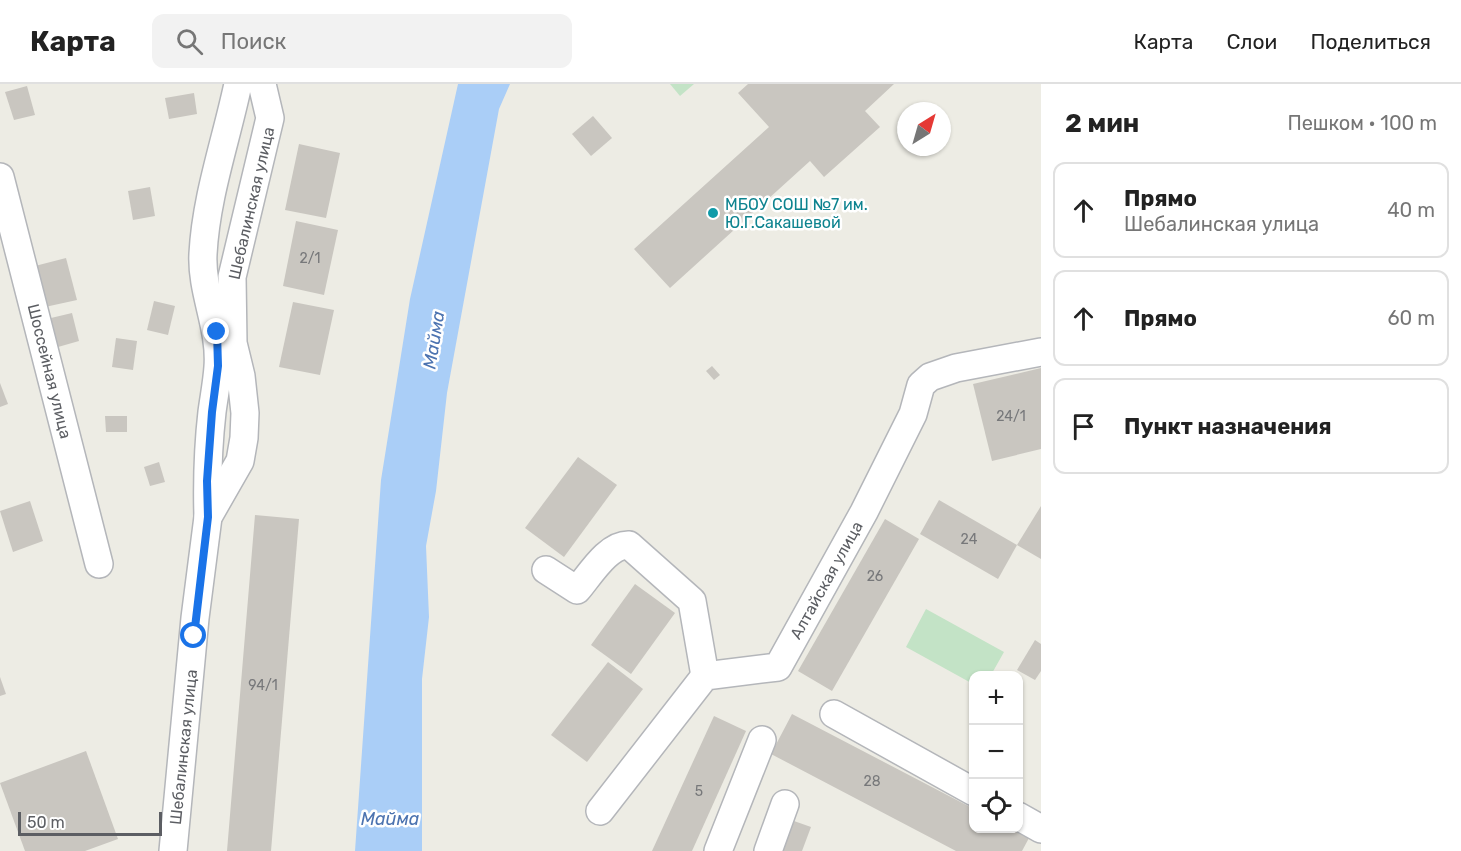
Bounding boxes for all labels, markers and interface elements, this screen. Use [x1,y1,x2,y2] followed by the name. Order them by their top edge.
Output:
[152,14,572,68] search box
[30,25,116,58] text: Карта
[173,25,206,58] icon: search
[221,28,286,55] text: Поиск
[1133,29,1193,54] text: Карта
[1226,29,1277,54] text: Слои
[1310,29,1431,54] text: Поделиться
[897,102,951,156] north arrow
[1065,108,1139,139] text: 2 мин
[1287,111,1437,135] text: Пешком · 100 m
[225,125,278,281] street label: Шебалинская улица
[1124,185,1197,212] text: Прямо
[1067,194,1100,227] icon: ahead
[725,195,868,232] place label: МБОУ СОШ №7 им. Ю.Г.Сакашевой
[1387,198,1435,222] text: 40 m
[706,206,720,220] marker: МБОУ СОШ №7 им. Ю.Г.Сакашевой
[1124,212,1319,236] text: Шебалинская улица
[300,250,320,267] house number: 2/1
[24,302,75,440] street label: Шоссейная улица
[1067,302,1100,335] icon: ahead
[1124,305,1197,332] text: Прямо
[1388,306,1435,330] text: 60 m
[419,309,450,371] water label: Майма
[203,318,229,344] route end
[996,408,1026,425] house number: 24/1
[1067,410,1100,443] icon: arrive
[1124,413,1332,440] text: Пункт назначения
[786,518,867,642] street label: Алтайская улица
[961,531,978,548] house number: 24
[867,568,883,585] house number: 26
[180,622,206,648] route start
[166,668,201,826] street label: Шебалинская улица
[969,671,1023,833] map controls
[969,671,1023,725] button: +
[248,677,278,694] house number: 94/1
[969,725,1023,779] button: −
[863,773,881,790] house number: 28
[969,779,1023,833] button: locate
[695,783,703,800] house number: 5
[361,808,420,830] water label: Майма
[18,809,162,836] scale bar
[27,813,65,832] text: 50 m

